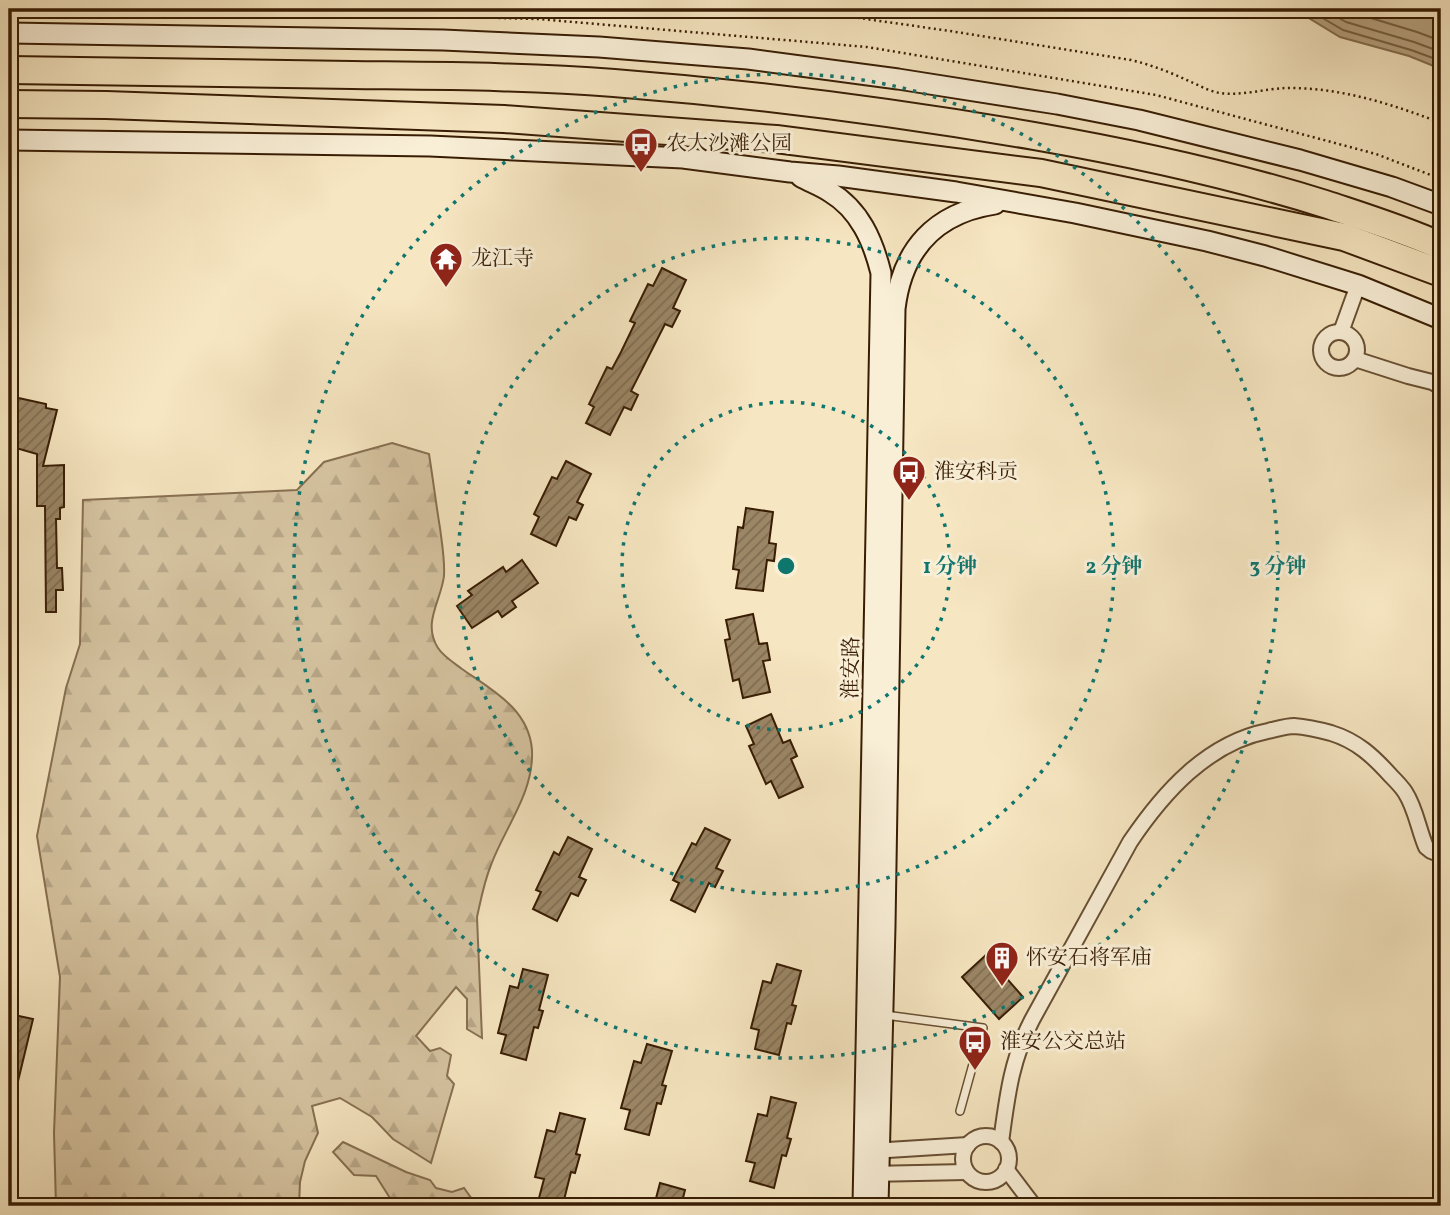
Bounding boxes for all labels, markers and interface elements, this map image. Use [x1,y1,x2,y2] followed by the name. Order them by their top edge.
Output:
[622,125,660,174] bus stop icon: 农大沙滩公园
[666,130,792,159] place label: 农大沙滩公园
[427,240,465,289] temple icon: 龙江寺
[471,245,534,274] place label: 龙江寺
[890,453,928,502] bus stop icon: 淮安科贡
[934,458,1018,487] place label: 淮安科贡
[923,553,977,582] text: 1 分钟
[1085,553,1143,582] text: 2 分钟
[1250,553,1306,582] text: 3 分钟
[774,554,798,578] centre of rings
[837,636,867,700] street label: 淮安路
[983,939,1021,988] building icon: 怀安石将军庙
[1026,944,1152,973] place label: 怀安石将军庙
[956,1023,994,1072] bus stop icon: 淮安公交总站
[1000,1028,1126,1057] place label: 淮安公交总站

